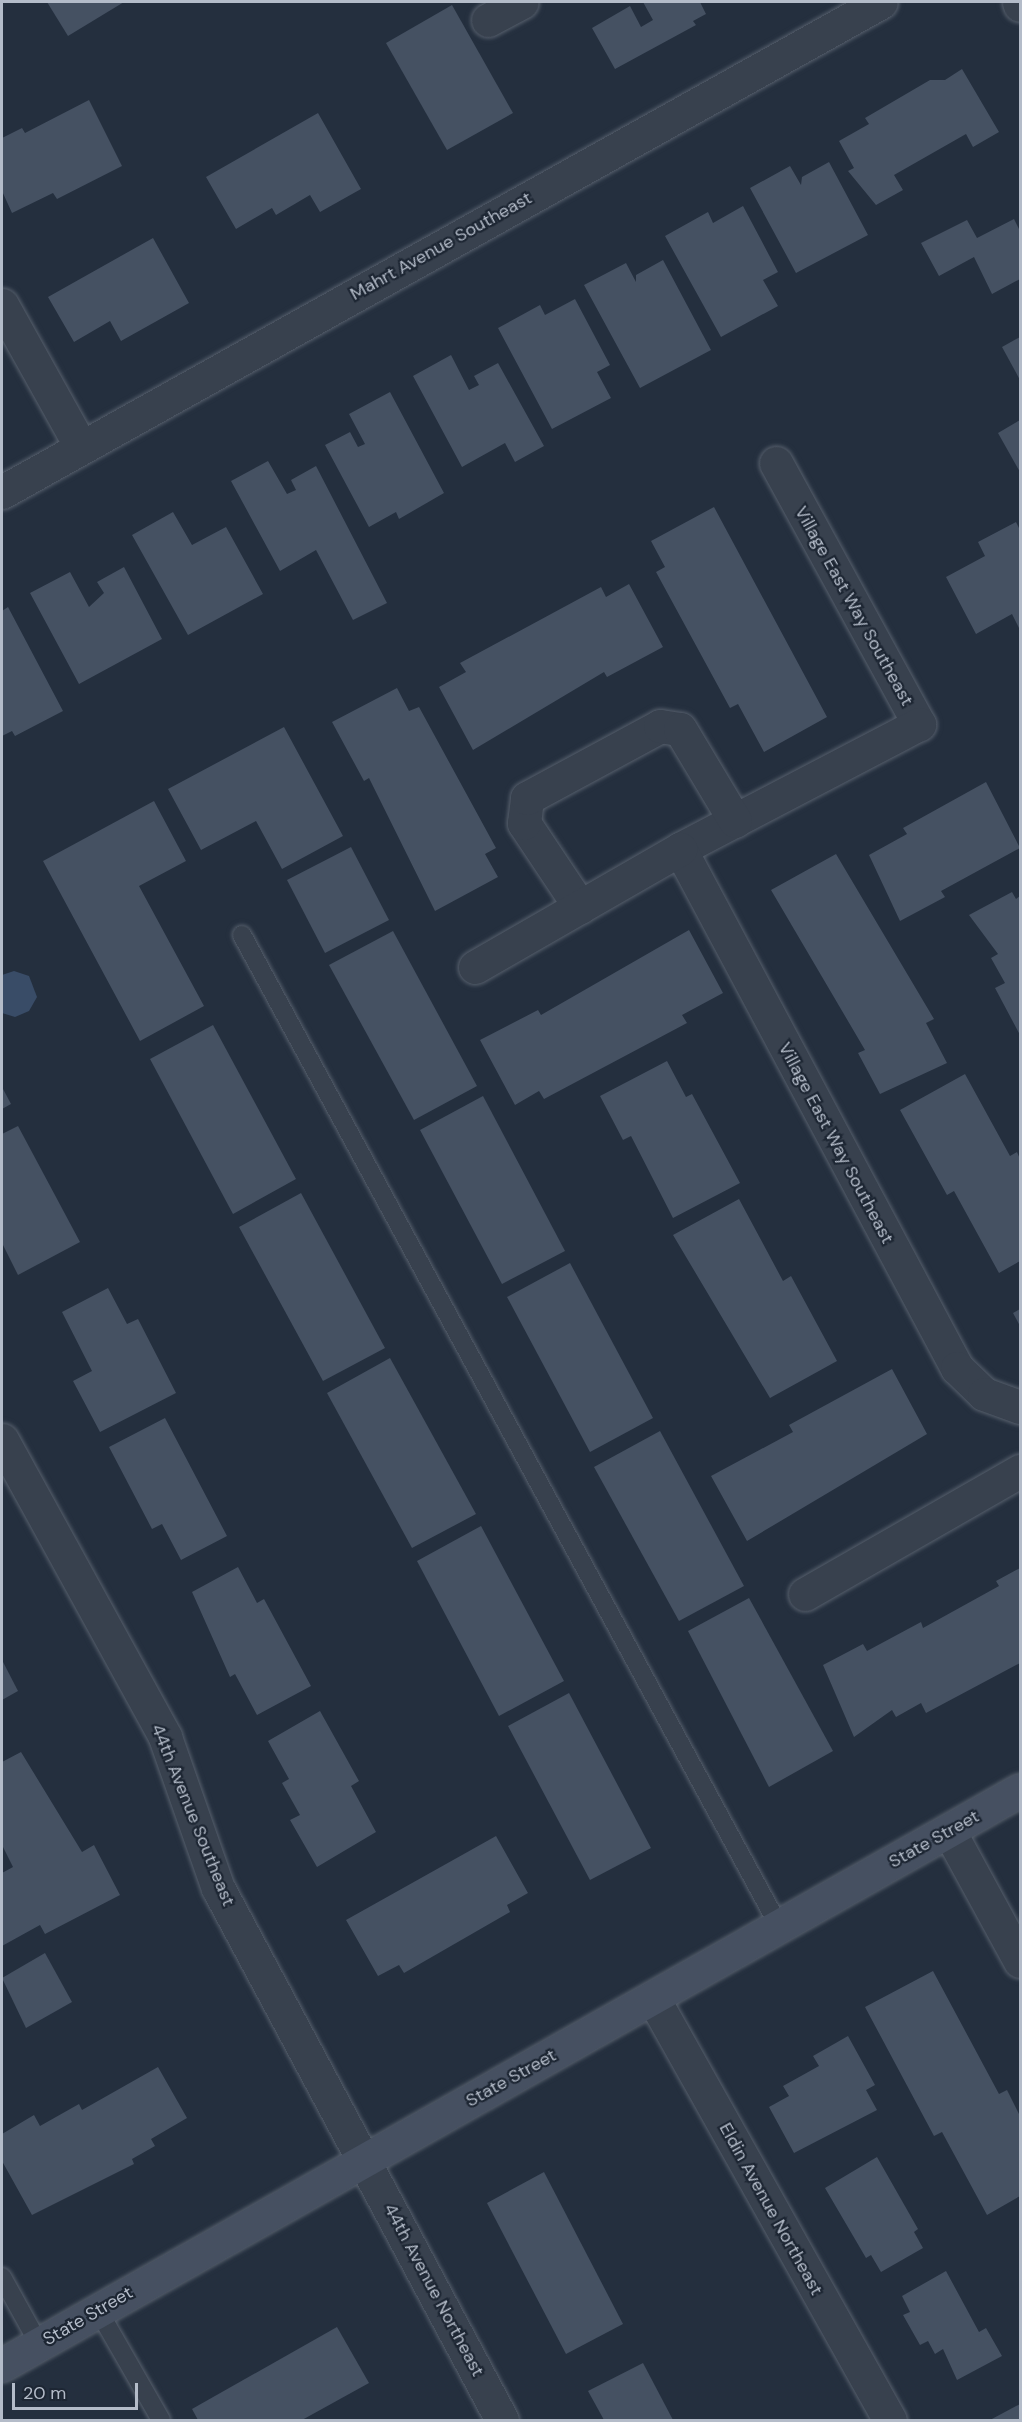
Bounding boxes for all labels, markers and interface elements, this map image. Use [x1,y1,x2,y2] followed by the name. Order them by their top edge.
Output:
[346,187,536,305] street label: Mahrt Avenue Southeast
[790,502,918,710] street label: Village East Way Southeast
[774,1039,898,1247] street label: Village East Way Southeast
[147,1721,239,1909] street label: 44th Avenue Southeast
[885,1805,983,1873] street label: State Street
[462,2044,560,2112] street label: State Street
[715,2119,827,2299] street label: Eldin Avenue Northeast
[379,2200,489,2380] street label: 44th Avenue Northeast
[39,2282,137,2350] street label: State Street
[15,2371,141,2409] scale bar
[23,2381,66,2405] text: 20 m

